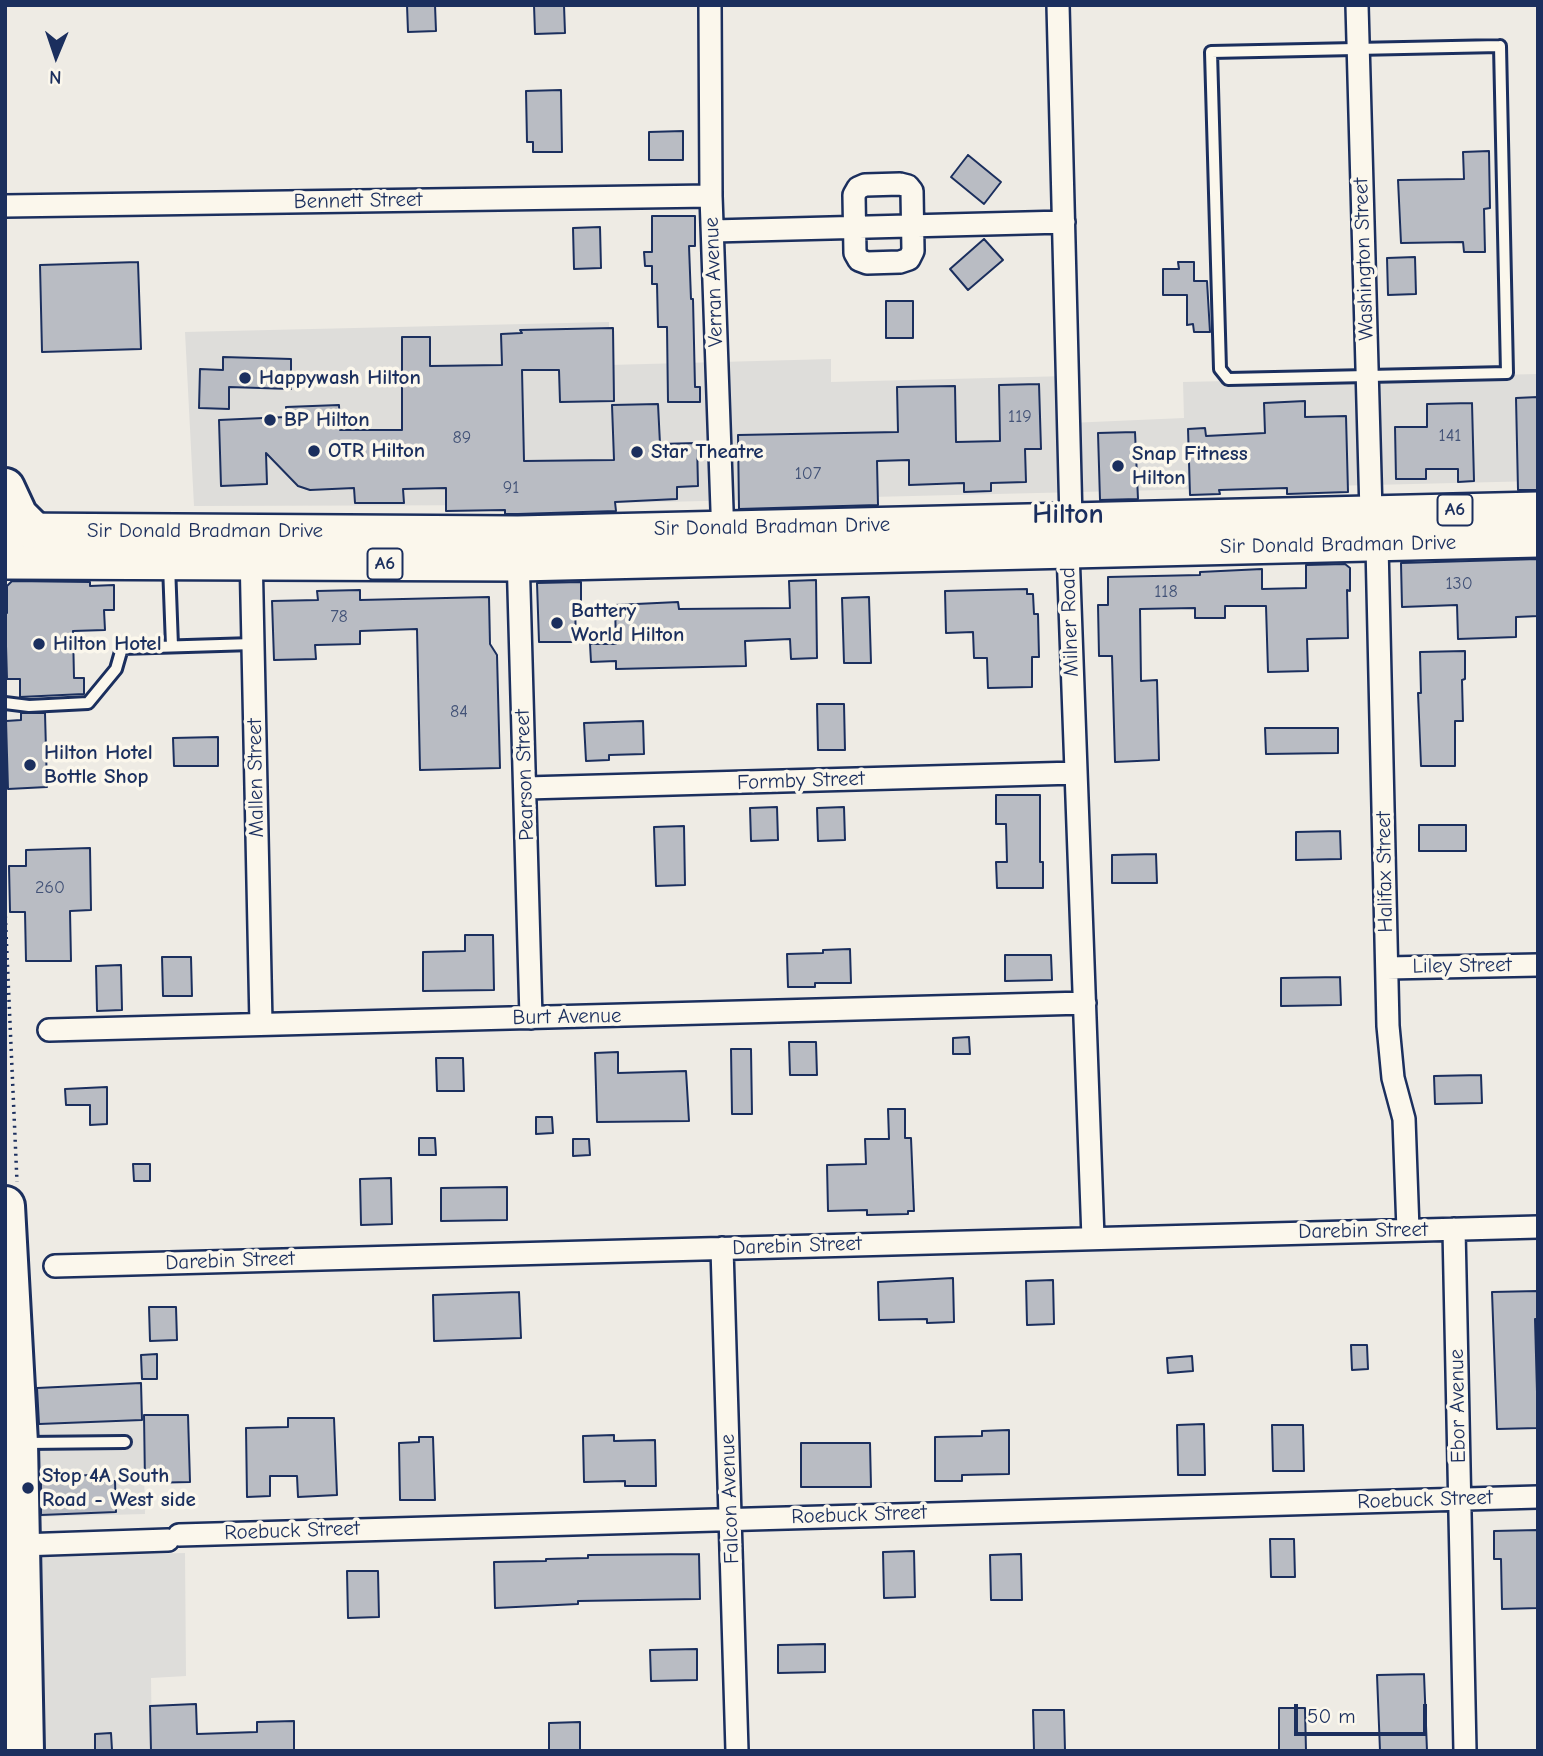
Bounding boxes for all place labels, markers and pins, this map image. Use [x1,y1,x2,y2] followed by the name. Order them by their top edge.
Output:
[259,365,421,391] place label: Happywash Hilton
[237,370,253,386] marker: Happywash Hilton
[284,407,370,433] place label: BP Hilton
[262,412,278,428] marker: BP Hilton
[328,438,425,464] place label: OTR Hilton
[651,439,764,465] place label: Star Theatre
[1132,441,1248,491] place label: Snap Fitness Hilton
[306,443,322,459] marker: OTR Hilton
[629,444,645,460] marker: Star Theatre
[1110,458,1126,474] marker: Snap Fitness Hilton
[571,598,684,648] place label: Battery World Hilton
[549,615,565,631] marker: Battery World Hilton
[53,631,162,657] place label: Hilton Hotel
[31,636,47,652] marker: Hilton Hotel
[44,740,153,790] place label: Hilton Hotel Bottle Shop
[22,757,38,773] marker: Hilton Hotel Bottle Shop
[42,1463,196,1513] place label: Stop 4A South Road - West side
[20,1480,36,1496] marker: Stop 4A South Road - West side

